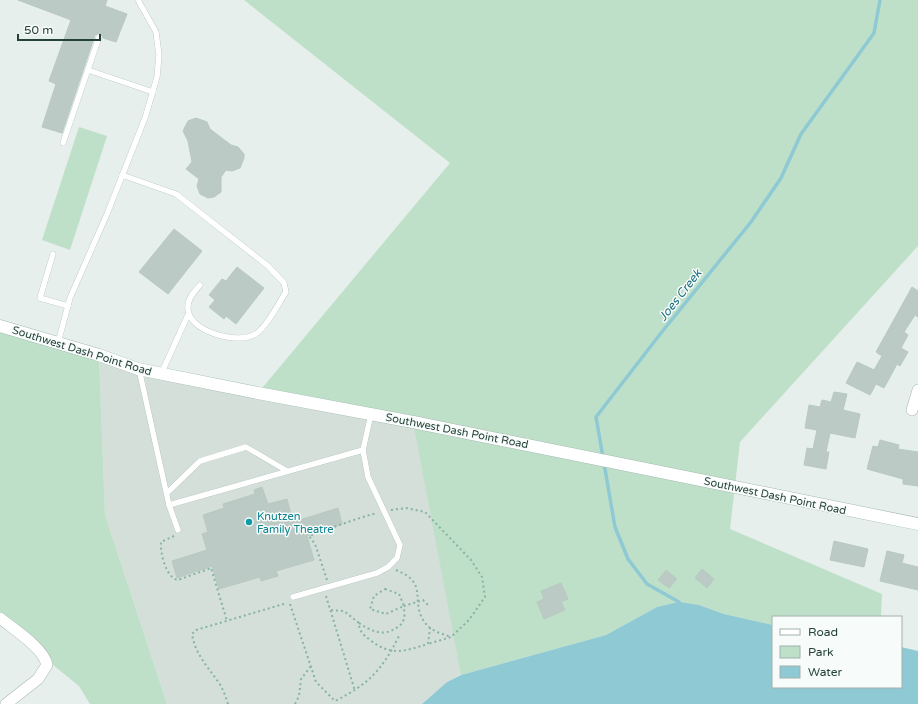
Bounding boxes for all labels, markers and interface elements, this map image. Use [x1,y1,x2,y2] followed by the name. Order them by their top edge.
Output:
[18,16,100,42] scale bar
[24,23,53,37] text: 50 m
[656,265,705,323] water label: Joes Creek
[11,324,153,378] street label: Southwest Dash Point Road
[384,411,530,451] street label: Southwest Dash Point Road
[703,475,847,517] street label: Southwest Dash Point Road
[257,510,333,536] place label: Knutzen Family Theatre
[244,517,254,527] marker: Knutzen Family Theatre
[772,616,902,688] legend
[808,625,838,639] text: Road
[808,645,834,659] text: Park
[808,665,843,679] text: Water

